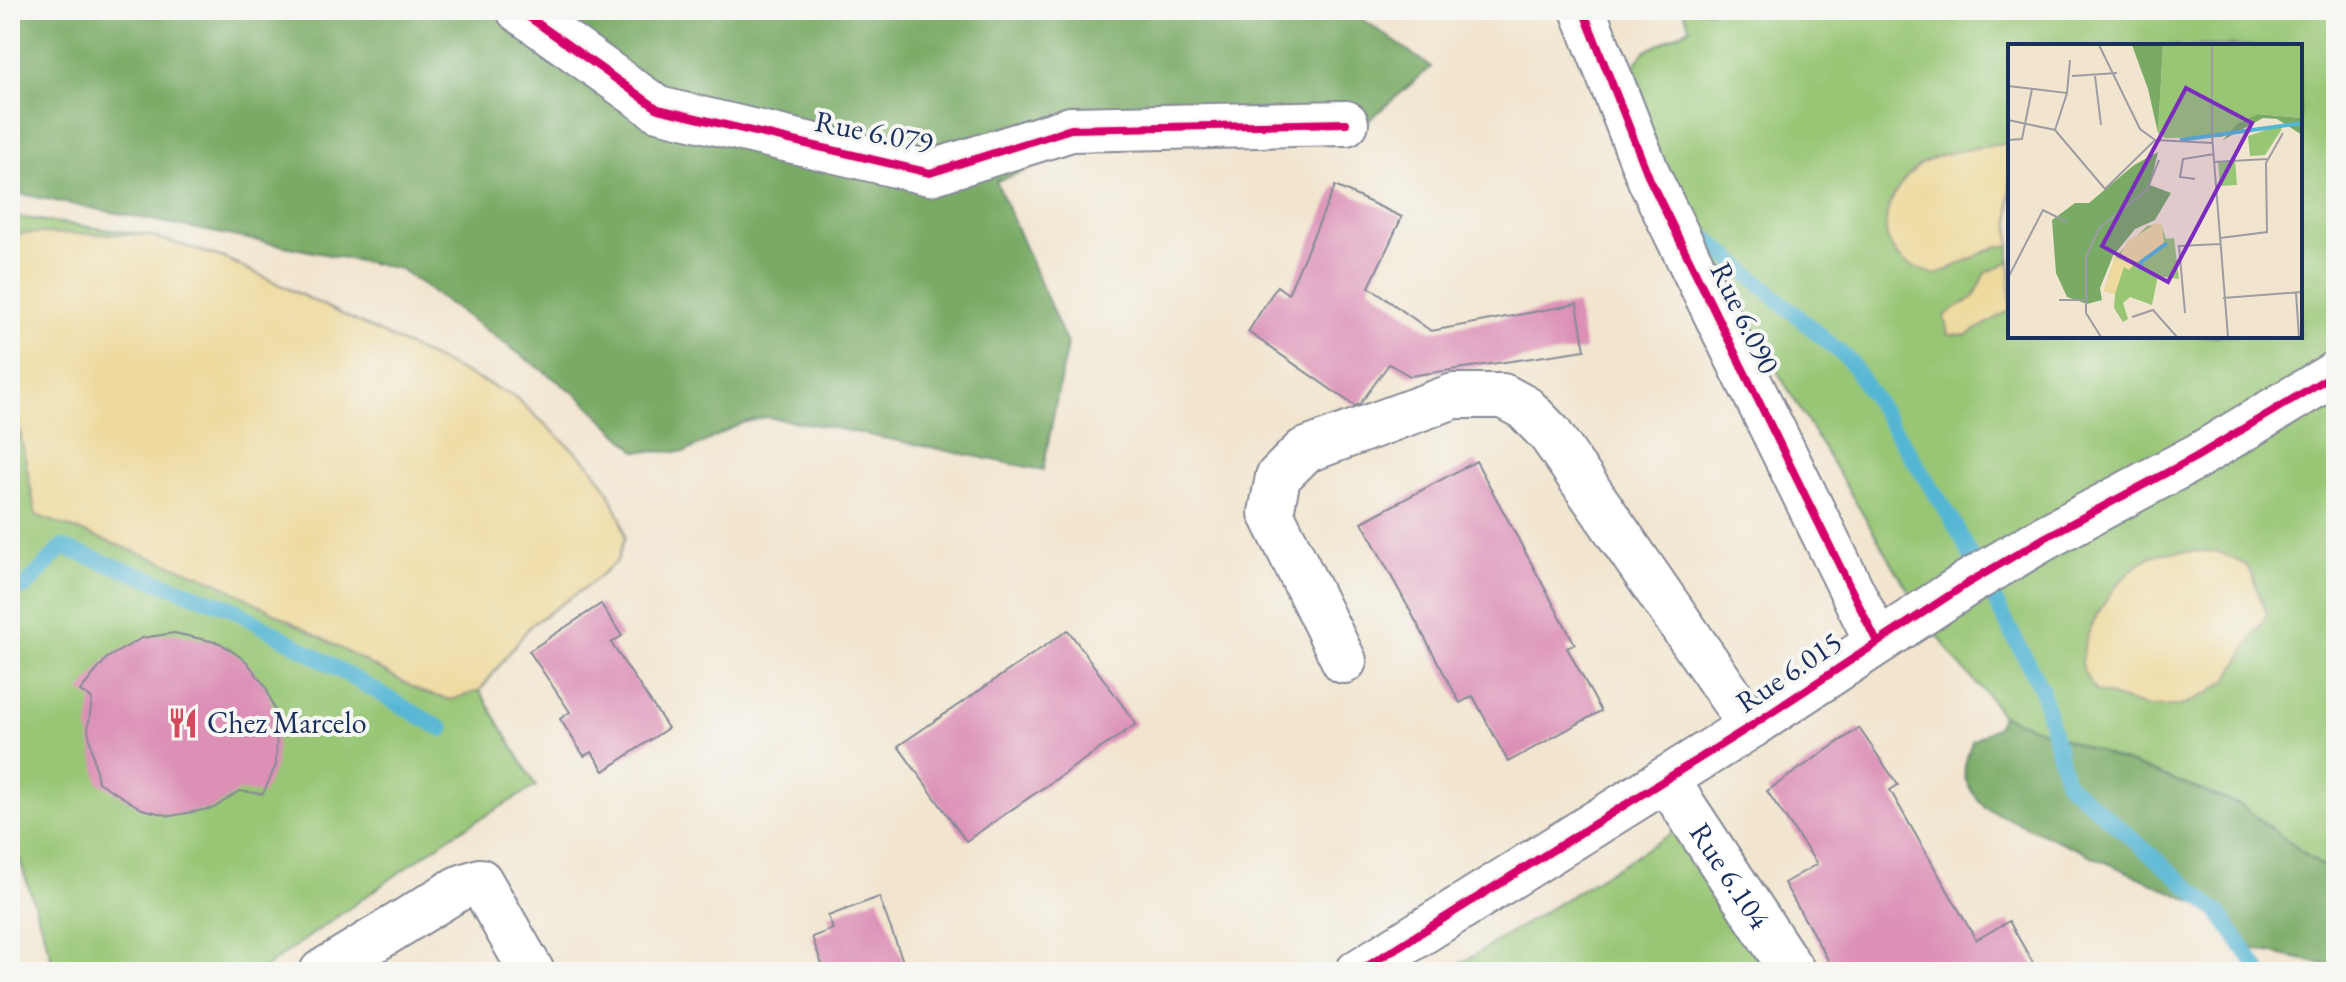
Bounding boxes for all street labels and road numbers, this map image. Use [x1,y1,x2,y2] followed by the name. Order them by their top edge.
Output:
[812,101,936,162] street label: Rue 6.079
[1702,256,1789,380] street label: Rue 6.090
[1728,622,1849,721] street label: Rue 6.015
[1681,815,1780,937] street label: Rue 6.104

